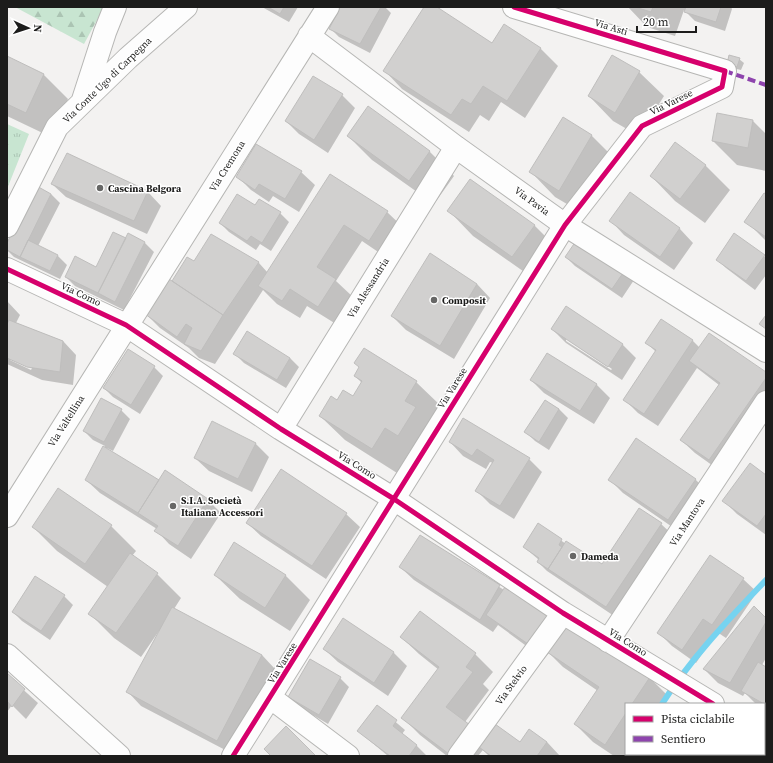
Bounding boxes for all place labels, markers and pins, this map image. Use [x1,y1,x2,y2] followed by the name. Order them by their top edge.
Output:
[108,182,182,195] place label: Cascina Belgora
[95,183,105,193] marker: Cascina Belgora
[442,294,486,307] place label: Composit
[429,295,439,305] marker: Composit
[181,494,263,519] place label: S.I.A. Società Italiana Accessori
[168,501,178,511] marker: S.I.A. Società Italiana Accessori
[581,550,619,563] place label: Dameda
[568,551,578,561] marker: Dameda

